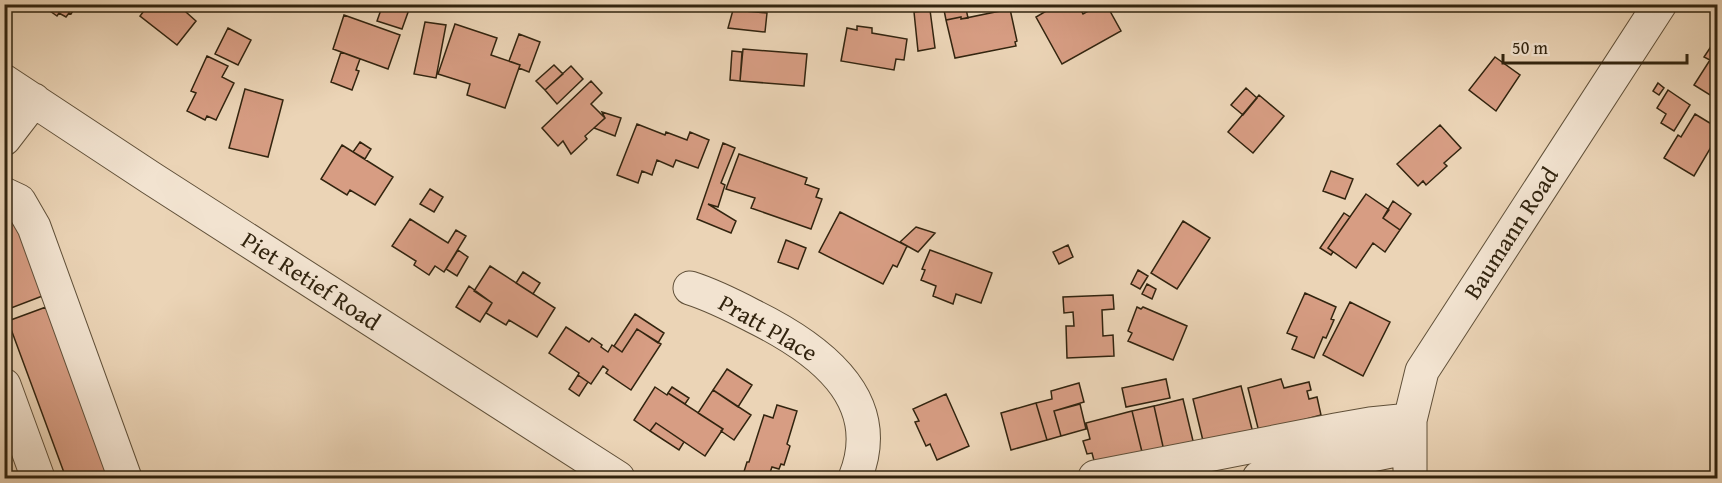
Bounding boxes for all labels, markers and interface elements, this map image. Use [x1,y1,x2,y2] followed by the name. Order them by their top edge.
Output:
[1503,27,1688,65] scale bar
[1512,34,1548,61] text: 50 m
[1455,160,1567,306] street label: Baumann Road
[235,222,388,339] street label: Piet Retief Road
[712,285,824,370] street label: Pratt Place

